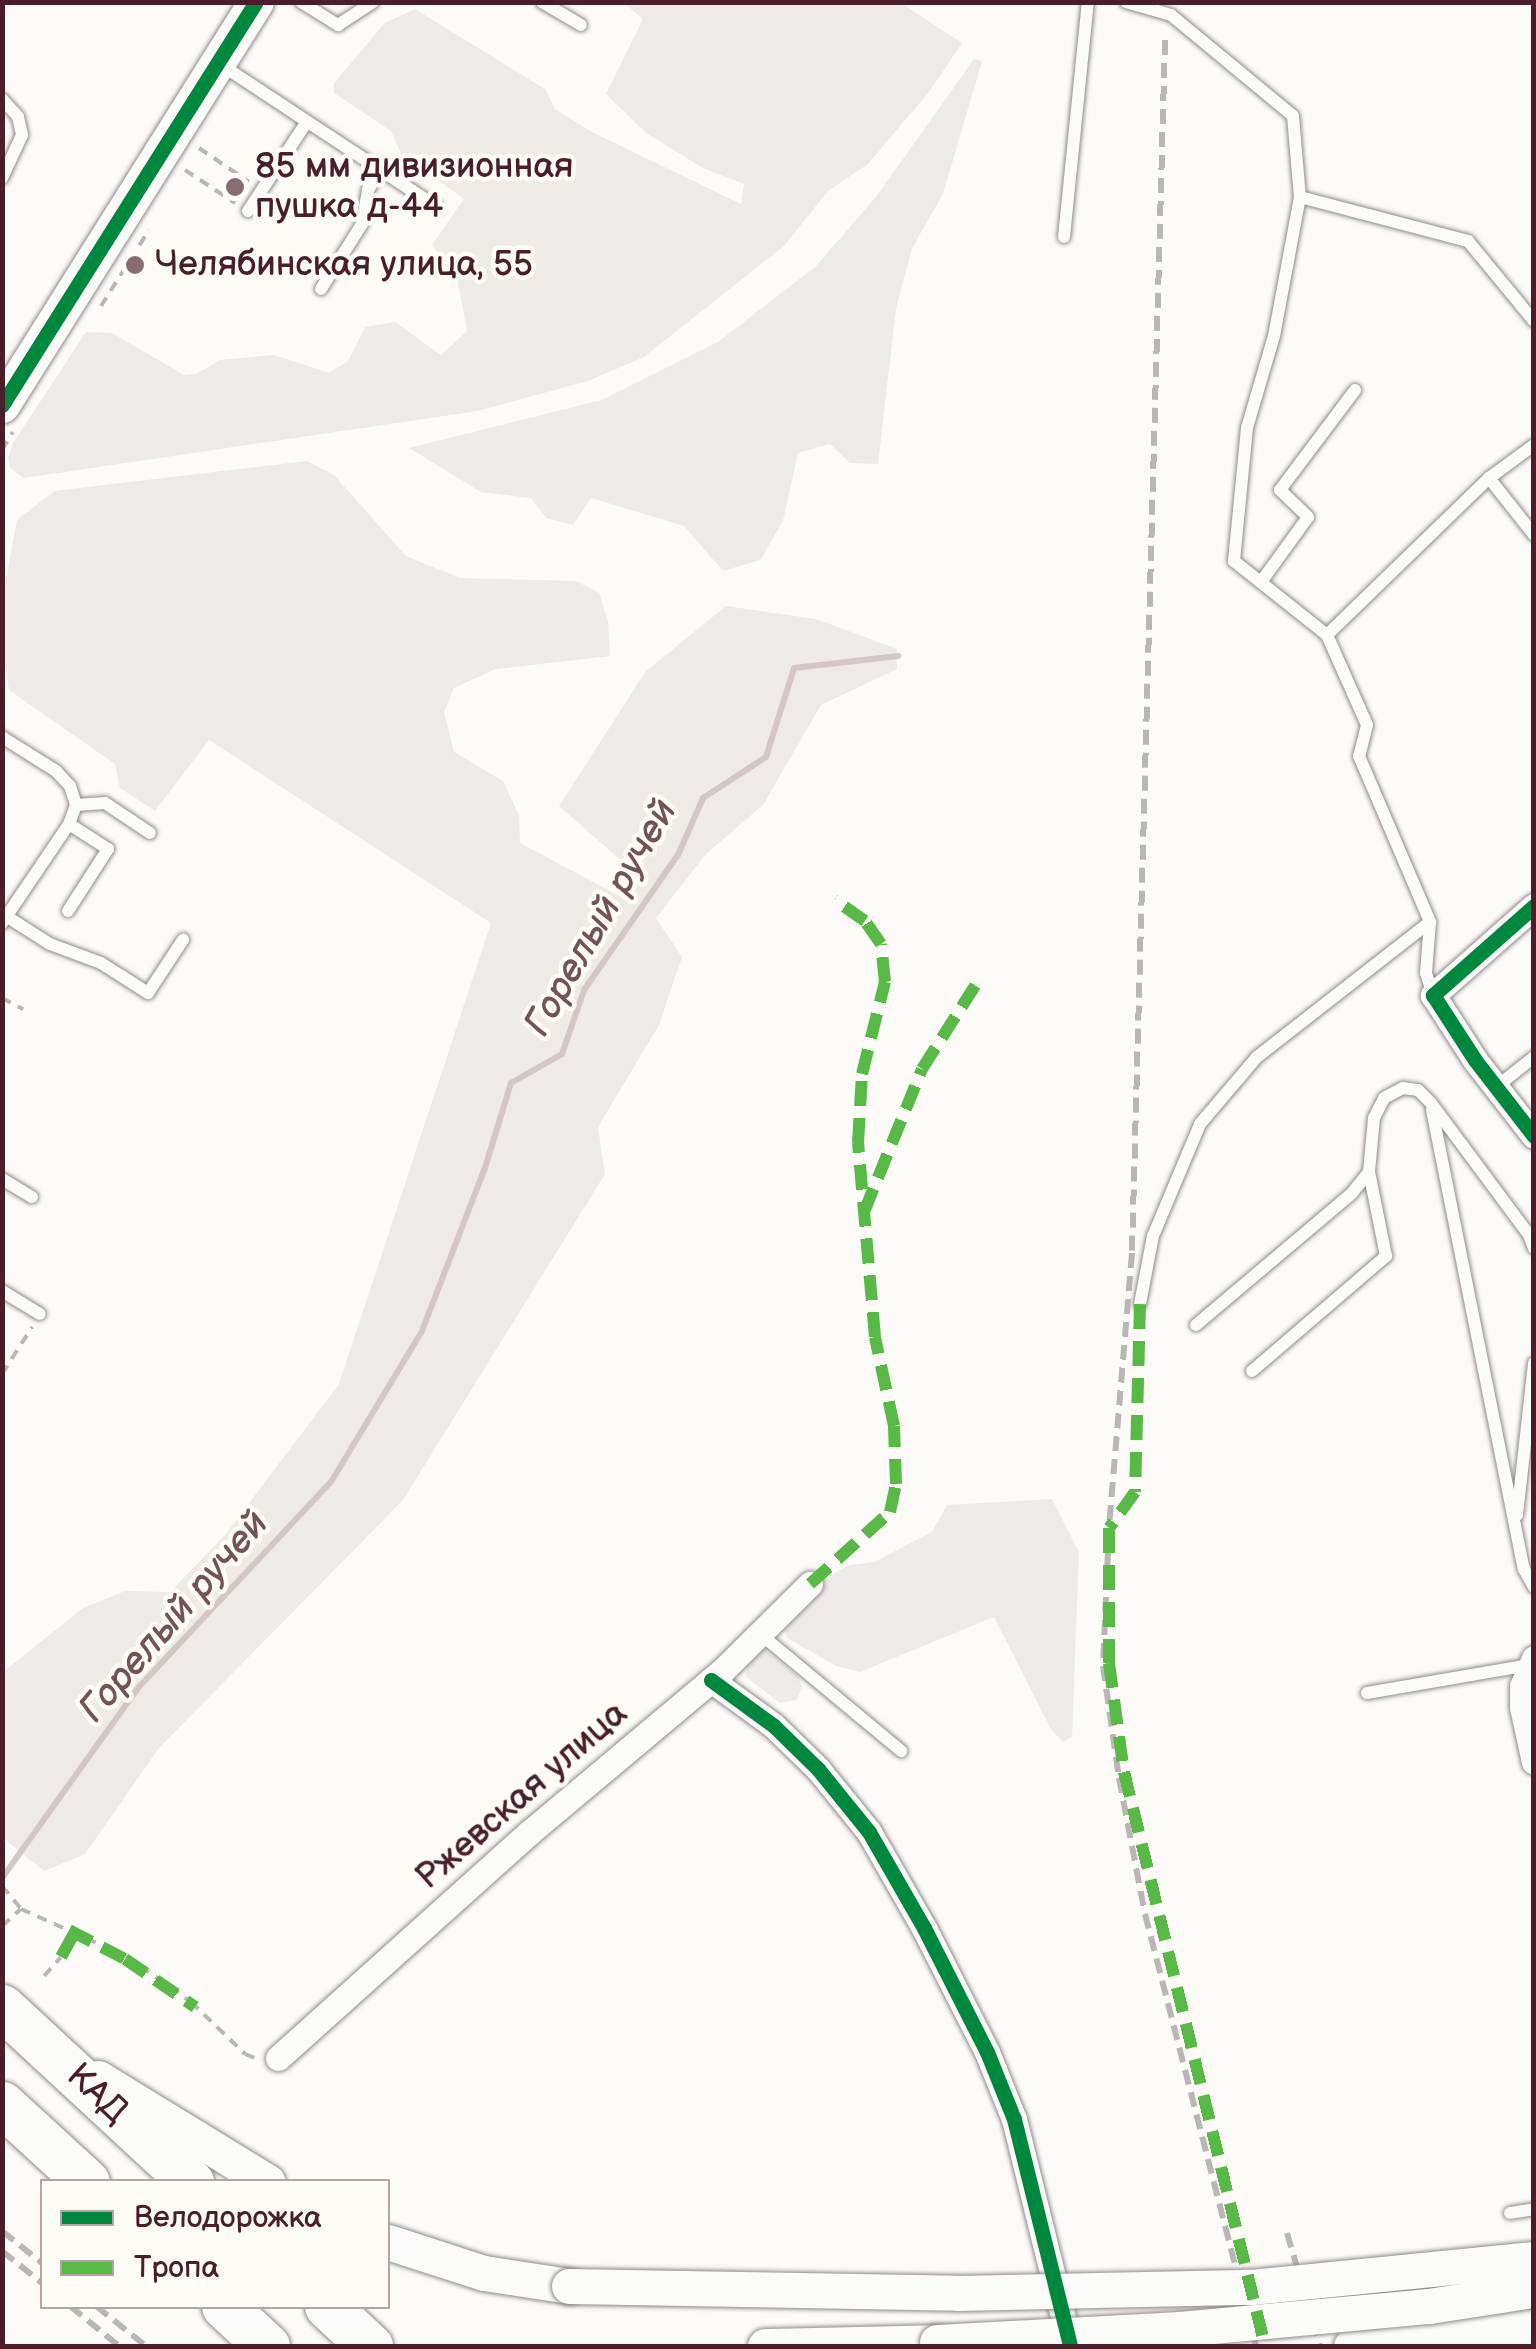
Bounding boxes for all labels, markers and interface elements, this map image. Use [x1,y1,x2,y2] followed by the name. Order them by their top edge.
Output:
[255,146,573,228] place label: 85 мм дивизионная пушка д-44
[224,176,246,198] marker: 85 мм дивизионная пушка д-44
[155,244,533,286] place label: Челябинская улица, 55
[124,254,146,276] marker: Челябинская улица, 55
[515,792,687,1044] water label: Горелый ручей
[70,1502,278,1732] water label: Горелый ручей
[408,1693,636,1899] street label: Ржевская улица
[58,2055,136,2133] street label: КАД
[40,2179,390,2309] legend
[134,2200,322,2236] text: Велодорожка
[134,2250,219,2286] text: Тропа

